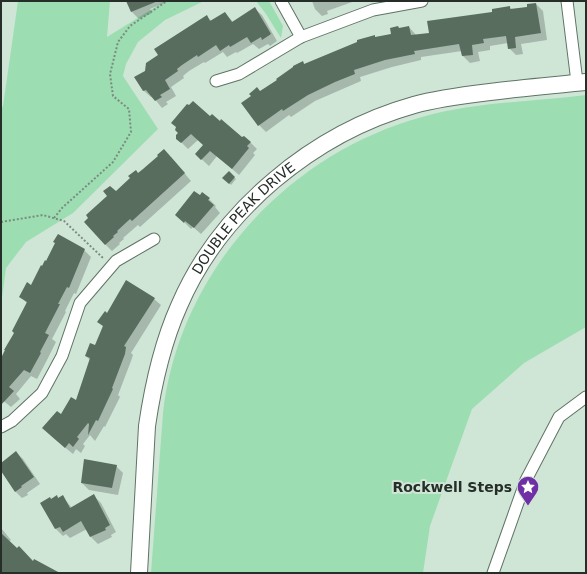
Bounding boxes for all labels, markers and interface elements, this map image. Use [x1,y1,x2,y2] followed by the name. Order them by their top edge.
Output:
[189,159,298,277] street label: DOUBLE PEAK DRIVE
[515,474,541,507] place icon: Rockwell Steps
[392,479,512,495] place label: Rockwell Steps

